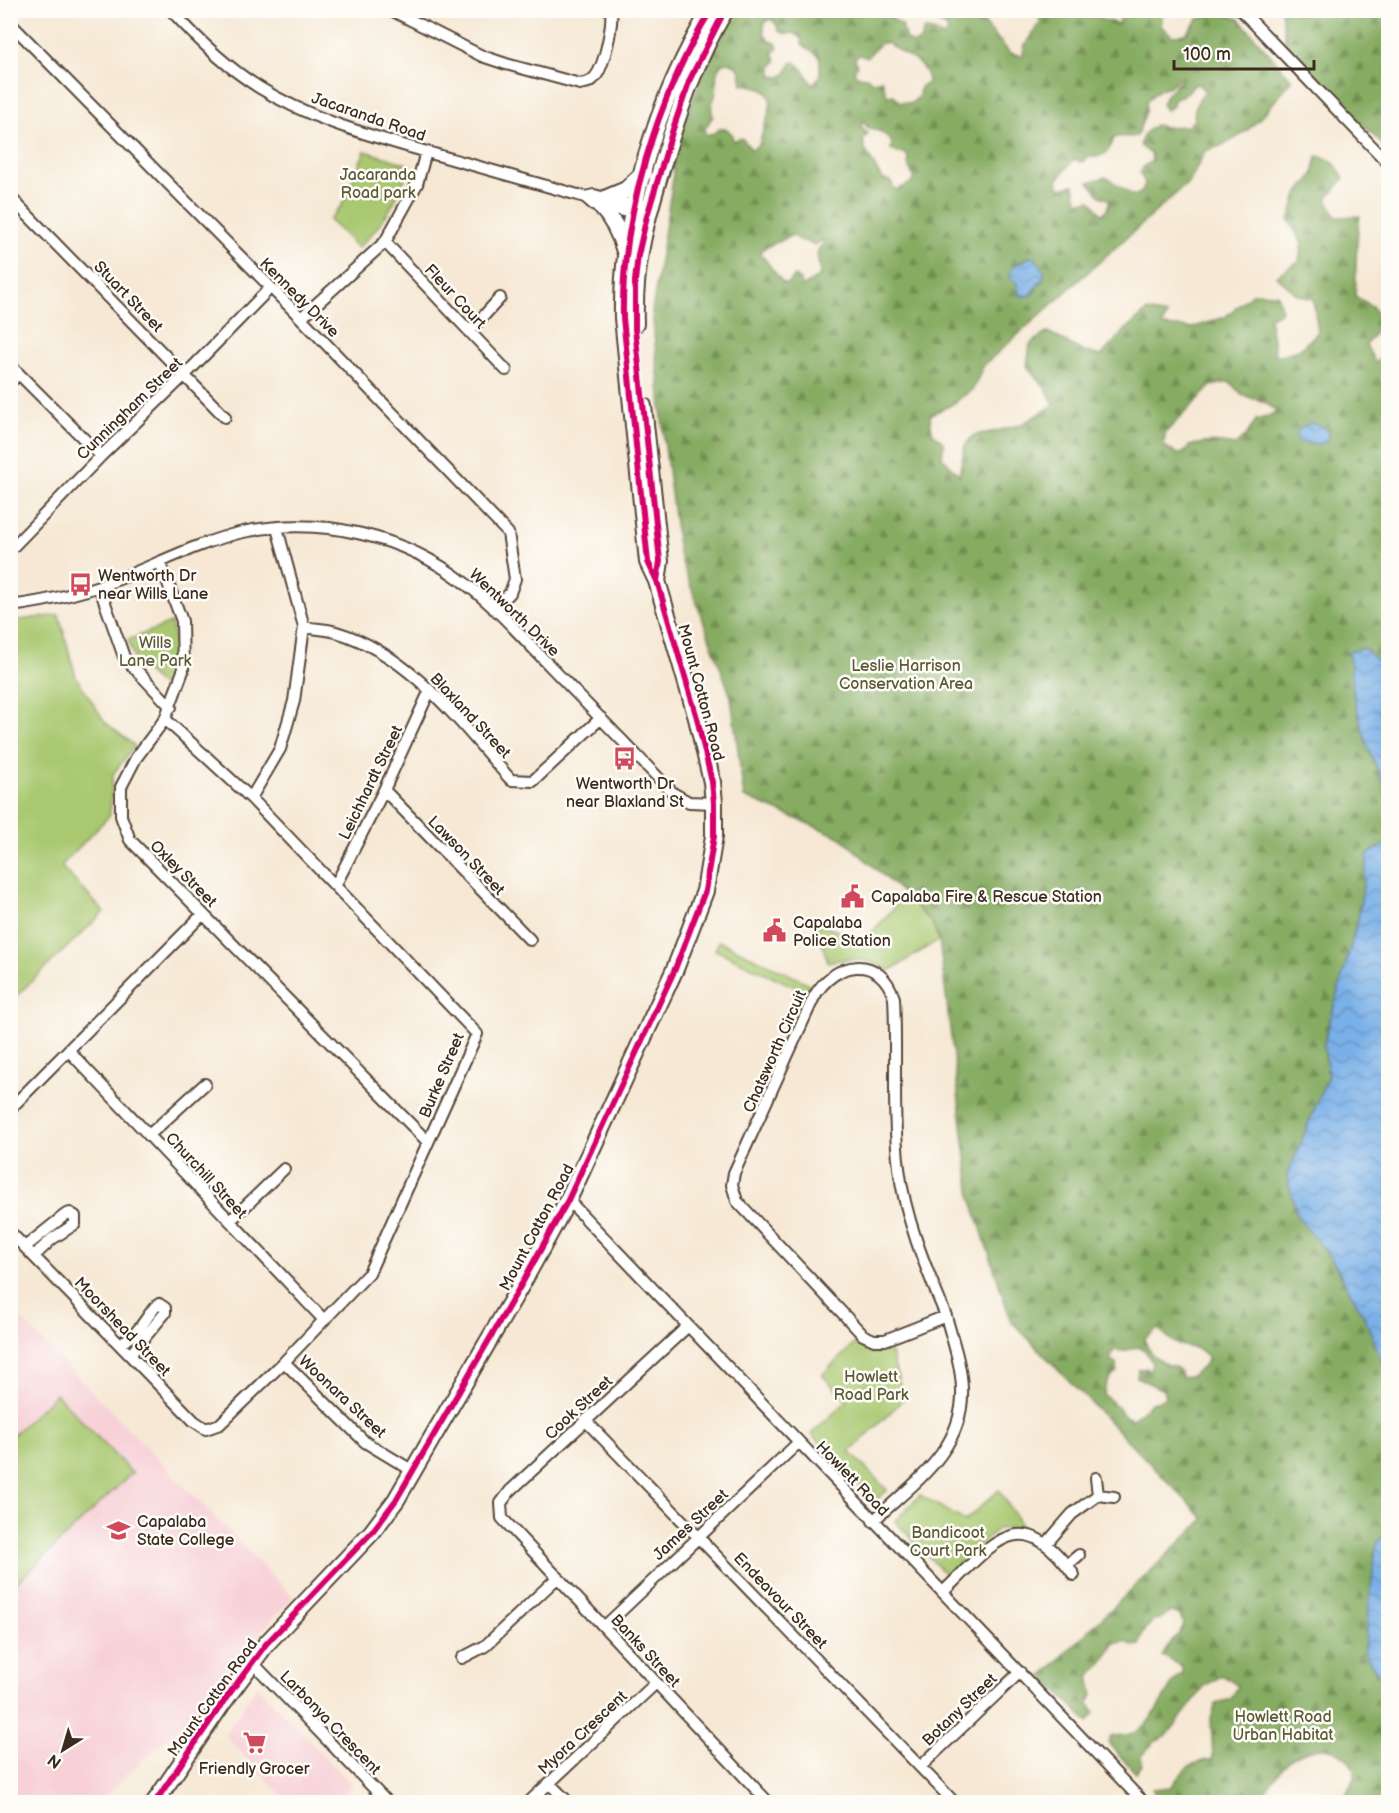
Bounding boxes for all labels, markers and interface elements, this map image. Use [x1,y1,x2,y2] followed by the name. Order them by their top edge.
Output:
[1174,33,1314,71] scale bar
[1183,44,1231,65] text: 100 m
[309,89,428,146] street label: Jacaranda Road
[340,166,416,203] park label: Jacaranda Road park
[255,254,343,342] street label: Kennedy Drive
[89,258,167,337] street label: Stuart Street
[420,261,490,333] street label: Fleur Court
[73,354,187,464] street label: Cunningham Street
[465,565,564,661] street label: Wentworth Drive
[98,567,209,604] place label: Wentworth Dr near Wills Lane
[67,571,93,597] bus stop icon: Wentworth Dr near Wills Lane
[673,622,728,763] street label: Mount Cotton Road
[119,634,192,671] park label: Wills Lane Park
[839,657,973,694] park label: Leslie Harrison Conservation Area
[426,669,514,763] street label: Blaxland Street
[335,722,407,843] street label: Leichhardt Street
[612,745,638,771] bus stop icon: Wentworth Dr near Blaxland St
[566,775,684,812] place label: Wentworth Dr near Blaxland St
[423,813,508,900] street label: Lawson Street
[146,837,220,911] street label: Oxley Street
[840,883,866,909] public building icon: Capalaba Fire & Rescue Station
[871,888,1102,907] place label: Capalaba Fire & Rescue Station
[793,914,891,951] place label: Capalaba Police Station
[762,918,788,944] public building icon: Capalaba Police Station
[740,987,811,1116] street label: Chatsworth Circuit
[416,1030,469,1121] street label: Burke Street
[161,1129,251,1223] street label: Churchill Street
[496,1161,579,1294] street label: Mount Cotton Road
[70,1274,174,1381] street label: Moorshead Street
[294,1352,390,1442] street label: Woonara Street
[833,1368,909,1405] park label: Howlett Road Park
[541,1372,617,1444] street label: Cook Street
[811,1437,893,1521] street label: Howlett Road
[650,1485,733,1565] street label: James Street
[137,1513,235,1550] place label: Capalaba State College
[106,1517,132,1543] school or university icon: Capalaba State College
[910,1524,986,1561] park label: Bandicoot Court Park
[729,1549,831,1653] street label: Endeavour Street
[606,1611,684,1691] street label: Banks Street
[164,1635,262,1760] street label: Mount Cotton Road
[275,1667,384,1779] street label: Larbonya Crescent
[919,1670,1001,1750] street label: Botany Street
[535,1687,632,1779] street label: Myora Crescent
[1233,1708,1333,1745] park label: Howlett Road Urban Habitat
[33,1720,93,1780] north arrow
[241,1730,267,1756] supermarket icon: Friendly Grocer
[44,1750,65,1772] text: N
[198,1760,310,1779] place label: Friendly Grocer

